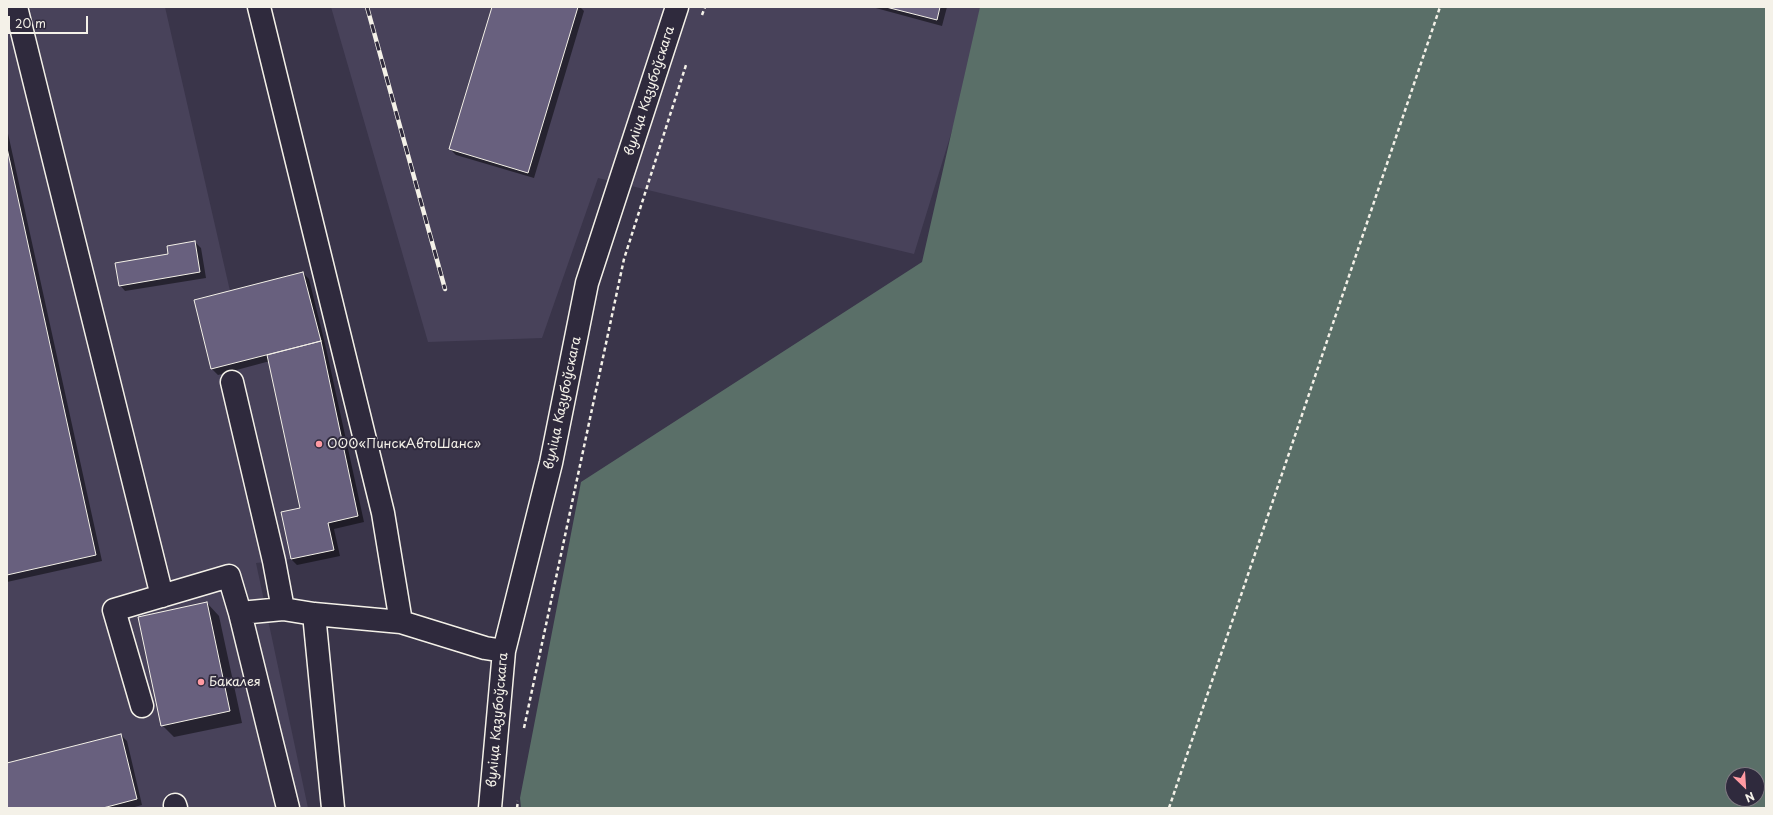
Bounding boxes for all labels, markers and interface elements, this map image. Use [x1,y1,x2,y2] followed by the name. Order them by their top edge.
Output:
[10,8,90,34] scale bar
[15,14,46,32] text: 20 m
[622,24,678,158] street label: вуліца Казубоўскага
[541,335,585,471] street label: вуліца Казубоўскага
[327,436,481,452] place label: ООО«ПинскАвтоШанс»
[314,439,324,449] marker: ООО«ПинскАвтоШанс»
[484,652,512,788] street label: вуліца Казубоўскага
[209,674,261,690] place label: Бакалея
[196,677,206,687] marker: Бакалея
[1725,767,1765,807] north arrow
[1742,788,1757,807] text: N

